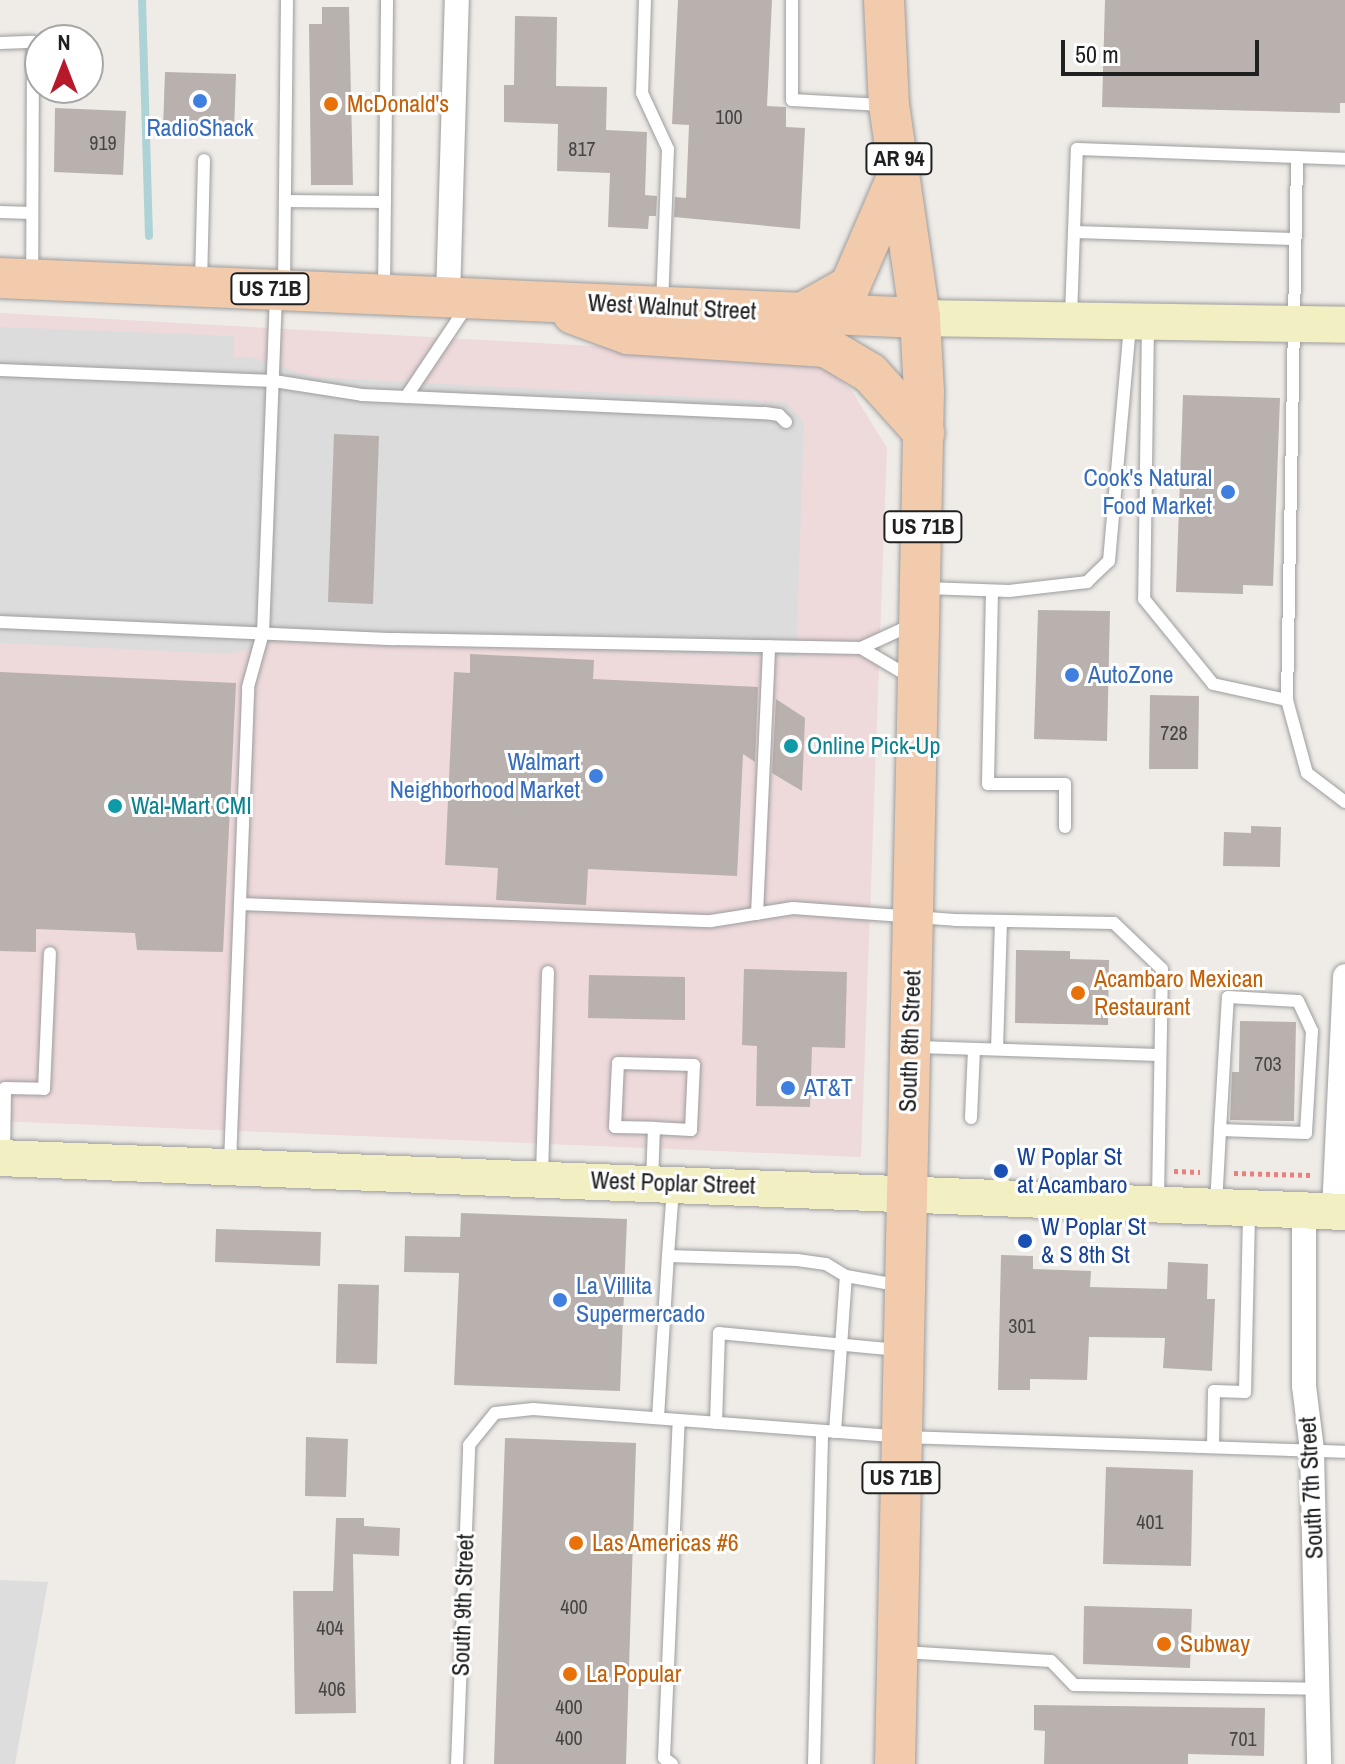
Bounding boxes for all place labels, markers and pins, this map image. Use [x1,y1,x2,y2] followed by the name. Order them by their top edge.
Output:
[347,90,449,118] place label: McDonald's
[191,92,209,110] marker: RadioShack
[322,95,340,113] marker: McDonald's
[146,114,254,142] place label: RadioShack
[1084,464,1212,520] place label: Cook's Natural Food Market
[1219,483,1237,501] marker: Cook's Natural Food Market
[1088,661,1173,689] place label: AutoZone
[1063,666,1081,684] marker: AutoZone
[807,732,940,760] place label: Online Pick-Up
[782,737,800,755] marker: Online Pick-Up
[390,748,580,804] place label: Walmart Neighborhood Market
[587,767,605,785] marker: Walmart Neighborhood Market
[131,792,252,820] place label: Wal-Mart CMI
[106,797,124,815] marker: Wal-Mart CMI
[1094,965,1264,1021] place label: Acambaro Mexican Restaurant
[1069,984,1087,1002] marker: Acambaro Mexican Restaurant
[804,1074,853,1102] place label: AT&T
[779,1079,797,1097] marker: AT&T
[1017,1143,1129,1199] place label: W Poplar St at Acambaro
[992,1162,1010,1180] marker: W Poplar St at Acambaro
[1041,1213,1146,1269] place label: W Poplar St & S 8th St
[1016,1232,1034,1250] marker: W Poplar St & S 8th St
[576,1272,705,1328] place label: La Villita Supermercado
[551,1291,569,1309] marker: La Villita Supermercado
[592,1529,740,1557] place label: Las Americas #6
[567,1534,585,1552] marker: Las Americas #6
[1180,1630,1250,1658] place label: Subway
[1155,1635,1173,1653] marker: Subway
[586,1660,681,1688] place label: La Popular
[561,1665,579,1683] marker: La Popular

